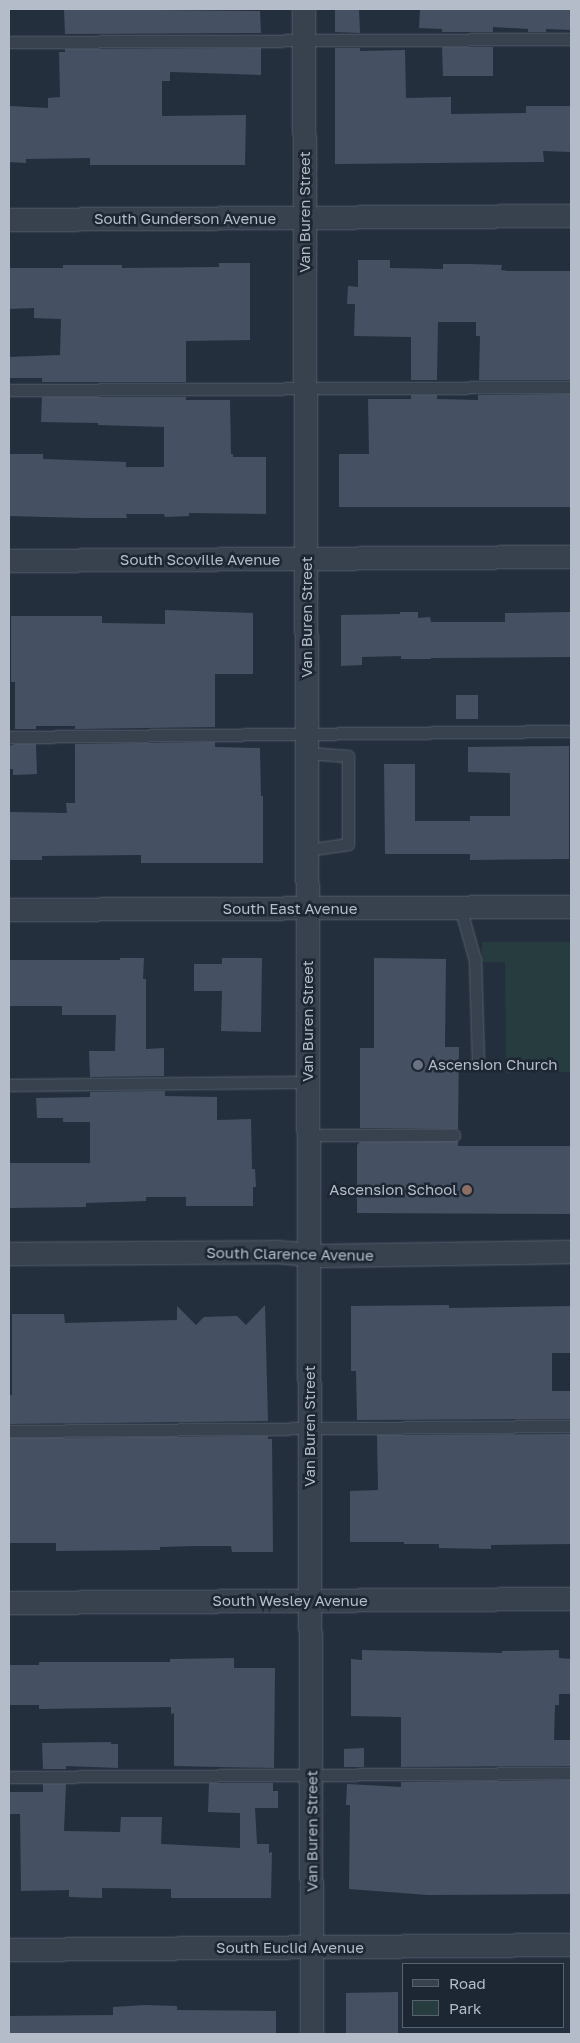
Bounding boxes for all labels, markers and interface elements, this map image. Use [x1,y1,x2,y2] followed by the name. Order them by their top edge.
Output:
[296,151,314,273] street label: Van Buren Street
[94,210,276,228] street label: South Gunderson Avenue
[120,551,280,569] street label: South Scoville Avenue
[298,556,316,678] street label: Van Buren Street
[223,900,357,918] street label: South East Avenue
[299,960,317,1082] street label: Van Buren Street
[428,1056,558,1074] place label: Ascension Church
[412,1059,424,1071] marker: Ascension Church
[329,1181,457,1199] place label: Ascension School
[461,1184,473,1196] marker: Ascension School
[206,1244,374,1264] street label: South Clarence Avenue
[301,1365,319,1487] street label: Van Buren Street
[212,1592,368,1610] street label: South Wesley Avenue
[303,1770,321,1892] street label: Van Buren Street
[216,1939,364,1957] street label: South Euclid Avenue
[402,1963,565,2028] legend
[449,1974,486,1992] text: Road
[449,1999,481,2017] text: Park

